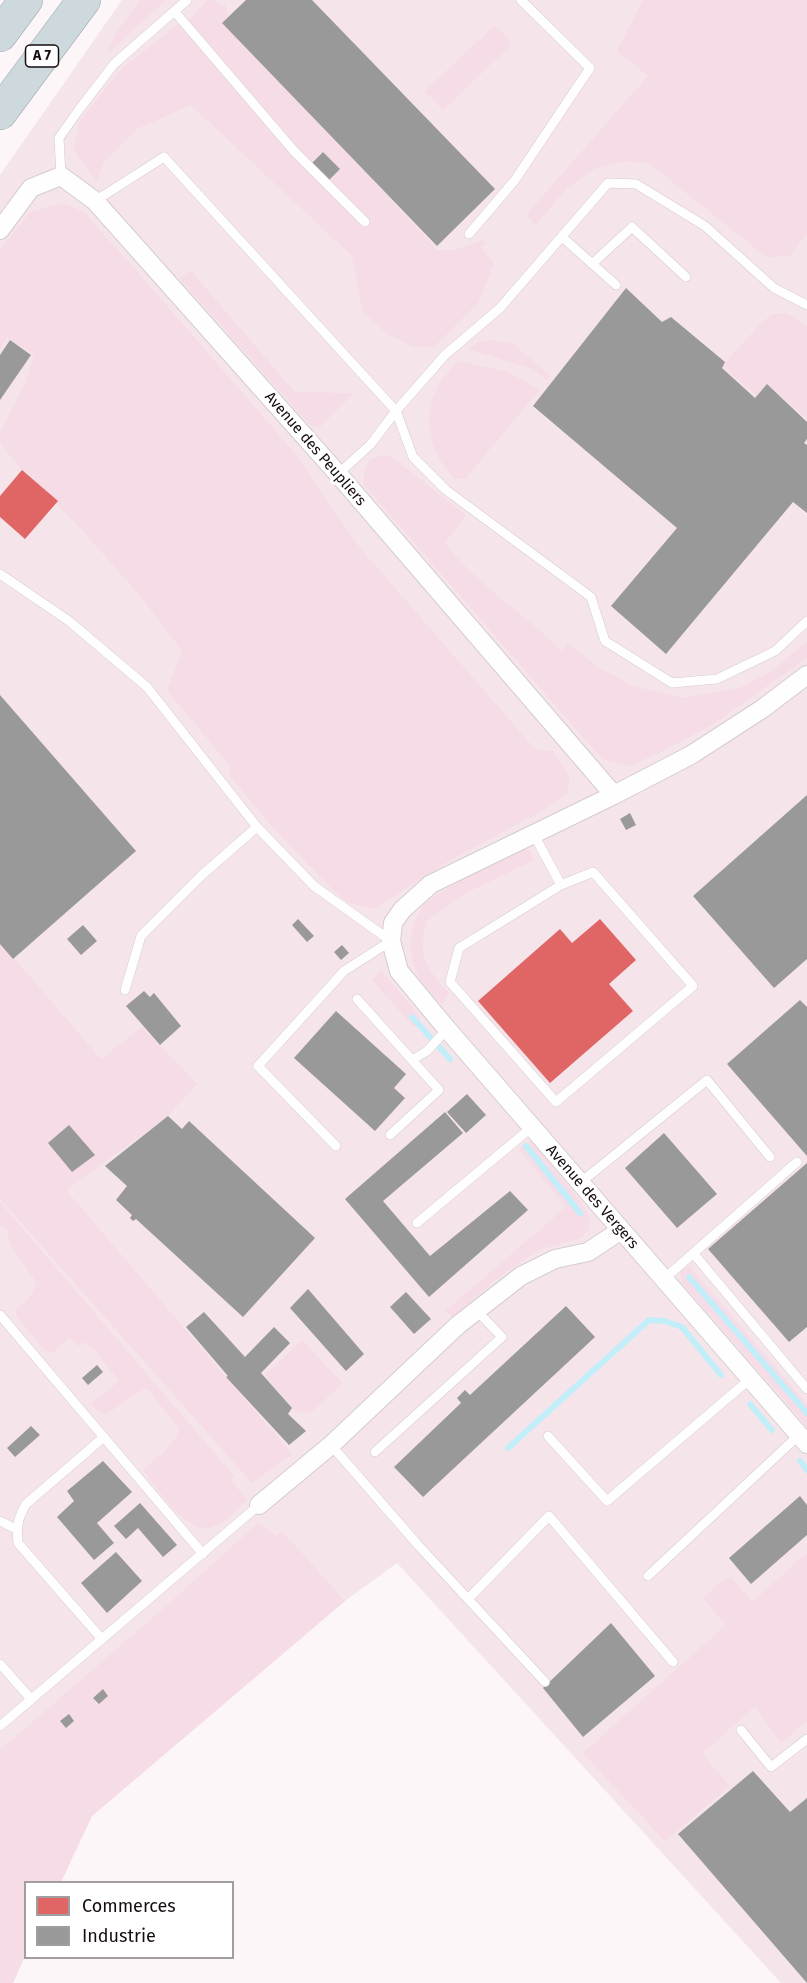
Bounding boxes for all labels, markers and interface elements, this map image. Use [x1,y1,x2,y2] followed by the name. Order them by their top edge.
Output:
[26,45,58,67] road number: A 7
[261,388,369,510] street label: Avenue des Peupliers
[542,1141,642,1253] street label: Avenue des Vergers
[24,1881,234,1959] legend
[82,1895,176,1917] text: Commerces
[82,1925,156,1947] text: Industrie

